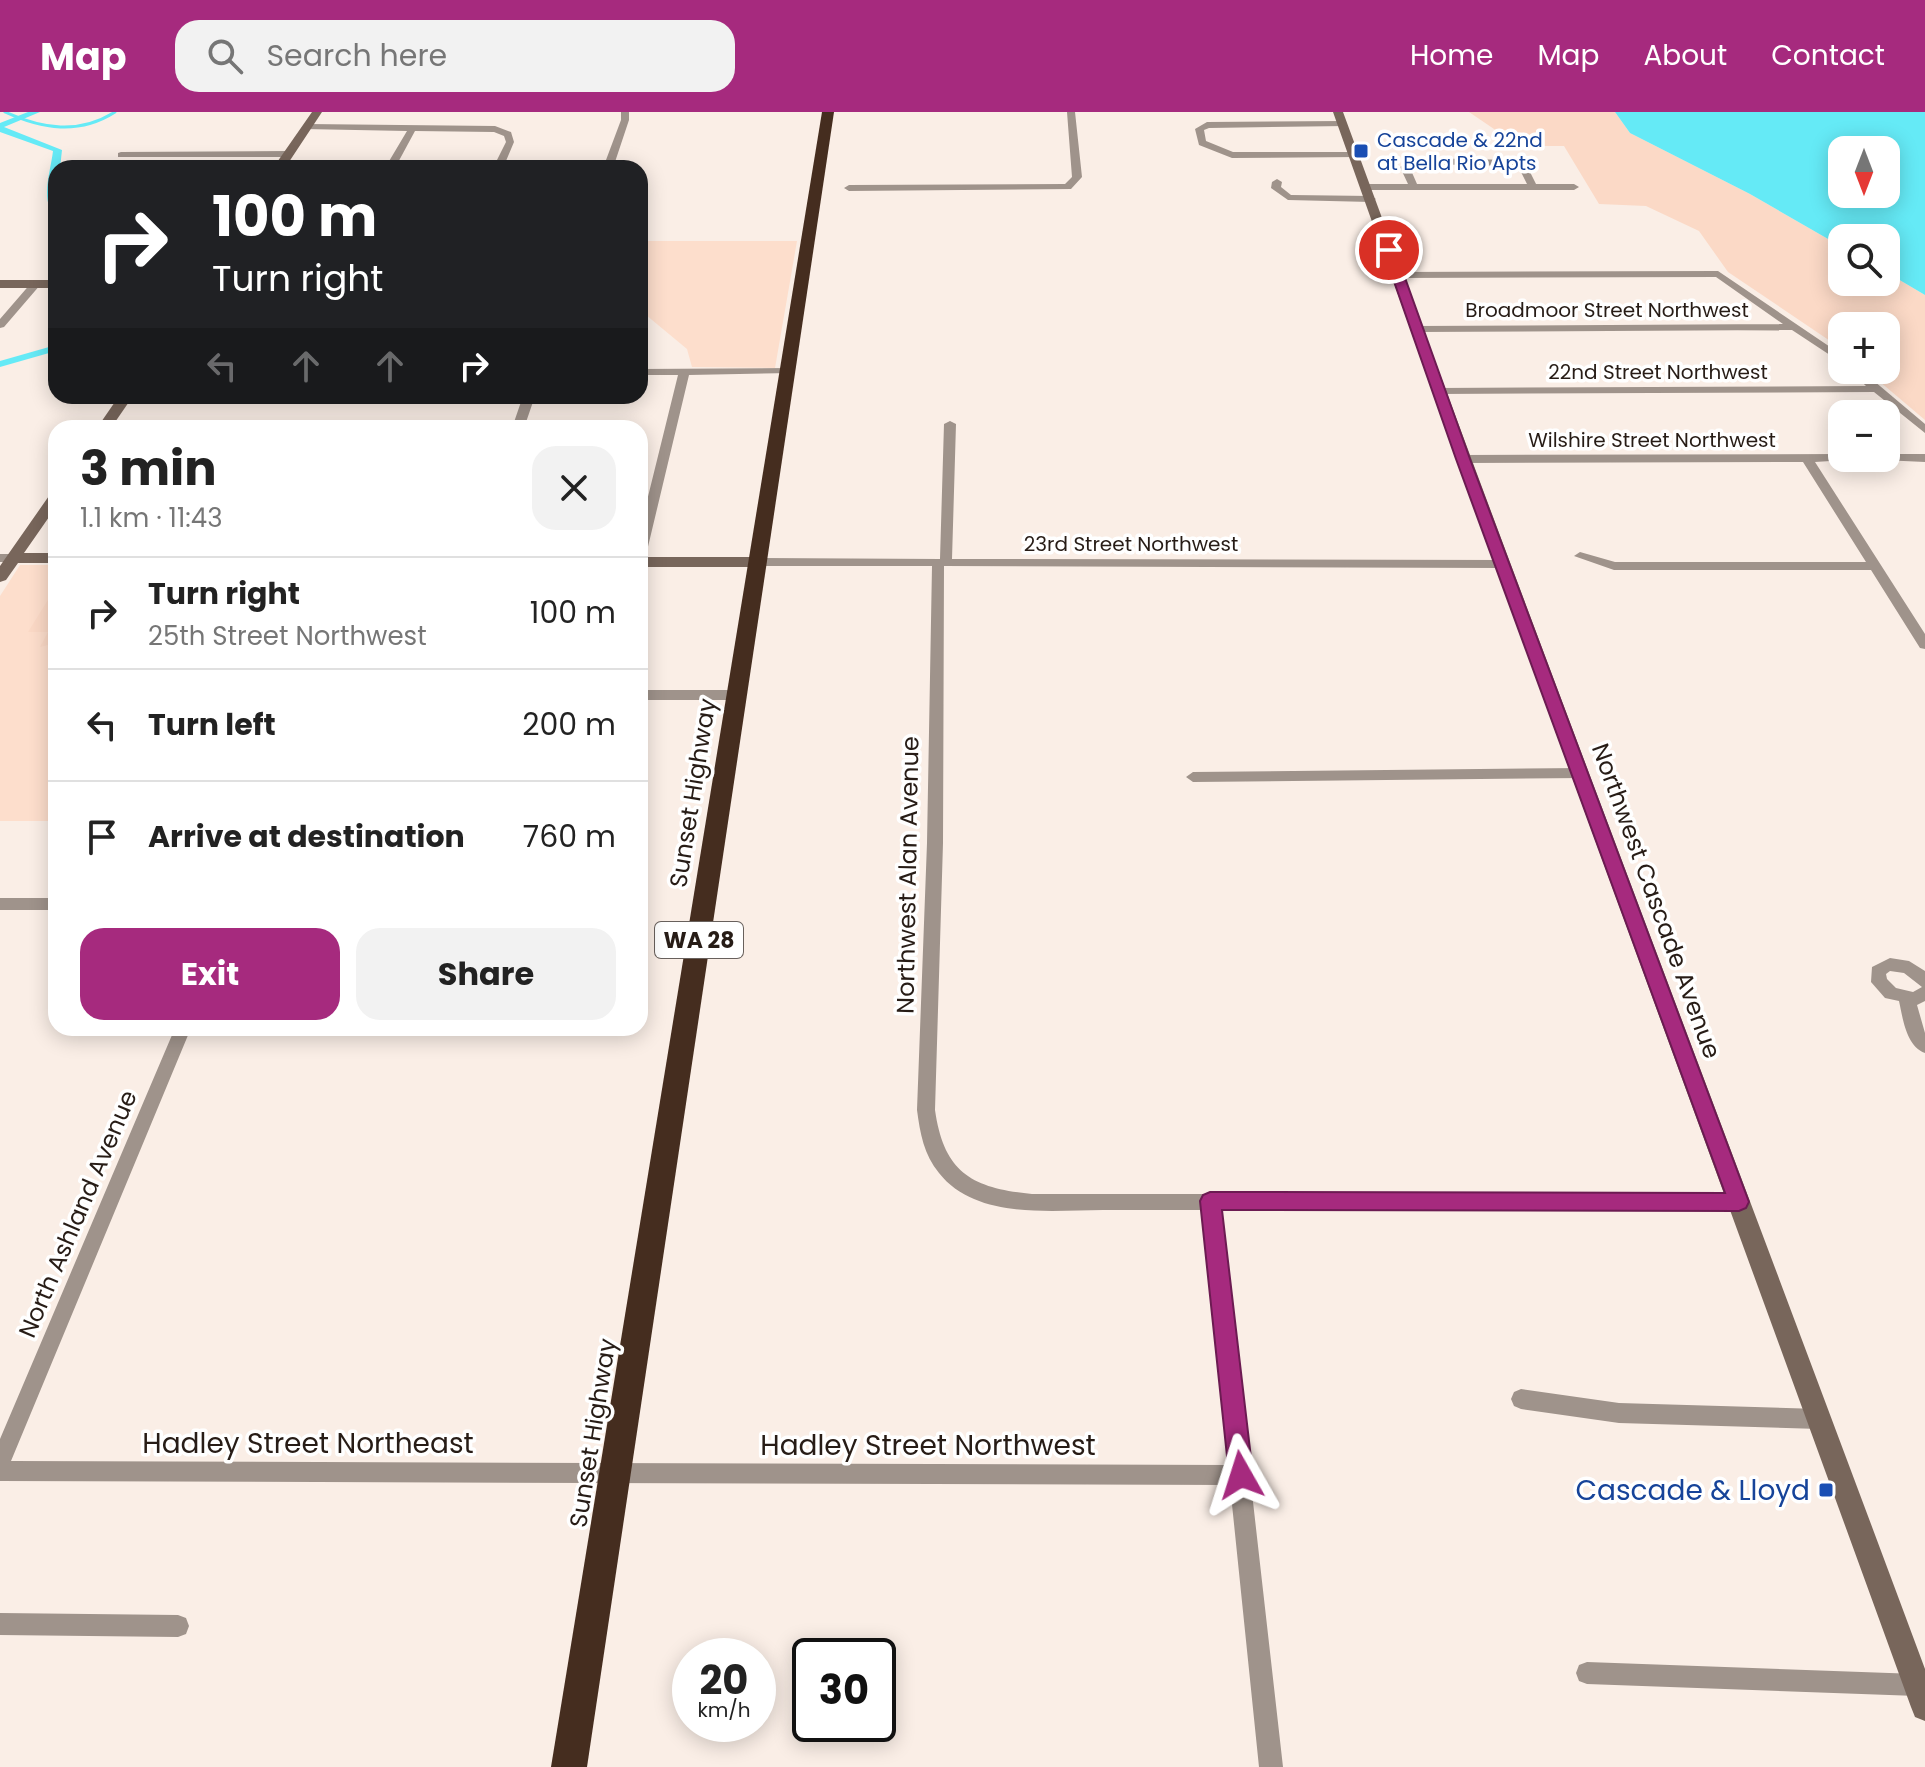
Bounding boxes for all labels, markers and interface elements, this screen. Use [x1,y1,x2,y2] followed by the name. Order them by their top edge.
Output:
[175,20,735,92] search box
[40,30,127,83] text: Map
[203,34,247,78] icon: search
[267,34,447,77] text: Search here
[1410,36,1493,75] text: Home
[1537,36,1599,75] text: Map
[1643,36,1727,75] text: About
[1771,36,1885,75] text: Contact
[1377,126,1543,177] place label: Cascade & 22nd at Bella Rio Apts
[1828,136,1900,208] north arrow
[1828,136,1900,472] map controls
[1352,142,1370,160] marker: Cascade & 22nd at Bella Rio Apts
[212,177,377,256] text: 100 m
[80,192,184,296] icon: right
[1355,216,1423,284] pin
[1828,224,1900,296] button: search
[1367,228,1411,272] icon: arrive
[212,253,383,304] text: Turn right
[1465,296,1749,324] street label: Broadmoor Street Northwest
[1828,312,1900,384] button: +
[200,344,244,388] icon: left
[284,344,328,388] icon: ahead
[368,344,412,388] icon: ahead
[452,344,496,388] icon: right
[1548,358,1768,386] street label: 22nd Street Northwest
[1828,400,1900,472] button: −
[1528,426,1776,454] street label: Wilshire Street Northwest
[80,435,217,502] text: 3 min
[532,446,616,530] button: close
[80,500,222,536] text: 1.1 km · 11:43
[1024,530,1238,558] street label: 23rd Street Northwest
[148,572,300,615] text: Turn right
[80,591,124,635] icon: right
[530,591,616,634] text: 100 m
[148,618,427,654] text: 25th Street Northwest
[661,696,724,890] street label: Sunset Highway
[80,703,124,747] icon: left
[148,703,276,746] text: Turn left
[522,703,616,746] text: 200 m
[889,736,926,1014] street label: Northwest Alan Avenue
[1584,739,1729,1063] street label: Northwest Cascade Avenue
[80,815,124,859] icon: arrive
[148,815,465,858] text: Arrive at destination
[523,815,616,858] text: 760 m
[655,922,743,958] road number: WA 28
[80,928,340,1020] button: Exit
[356,928,616,1020] button: Share
[10,1085,145,1343] street label: North Ashland Avenue
[561,1336,624,1530] street label: Sunset Highway
[142,1424,474,1463] street label: Hadley Street Northeast
[760,1426,1096,1465] street label: Hadley Street Northwest
[1199,1433,1283,1517] position arrow
[1575,1471,1810,1510] place label: Cascade & Lloyd
[1817,1481,1835,1499] marker: Cascade & Lloyd
[792,1638,896,1742] speed limit sign: 30
[700,1652,748,1708] text: 20
[697,1696,751,1724] text: km/h

